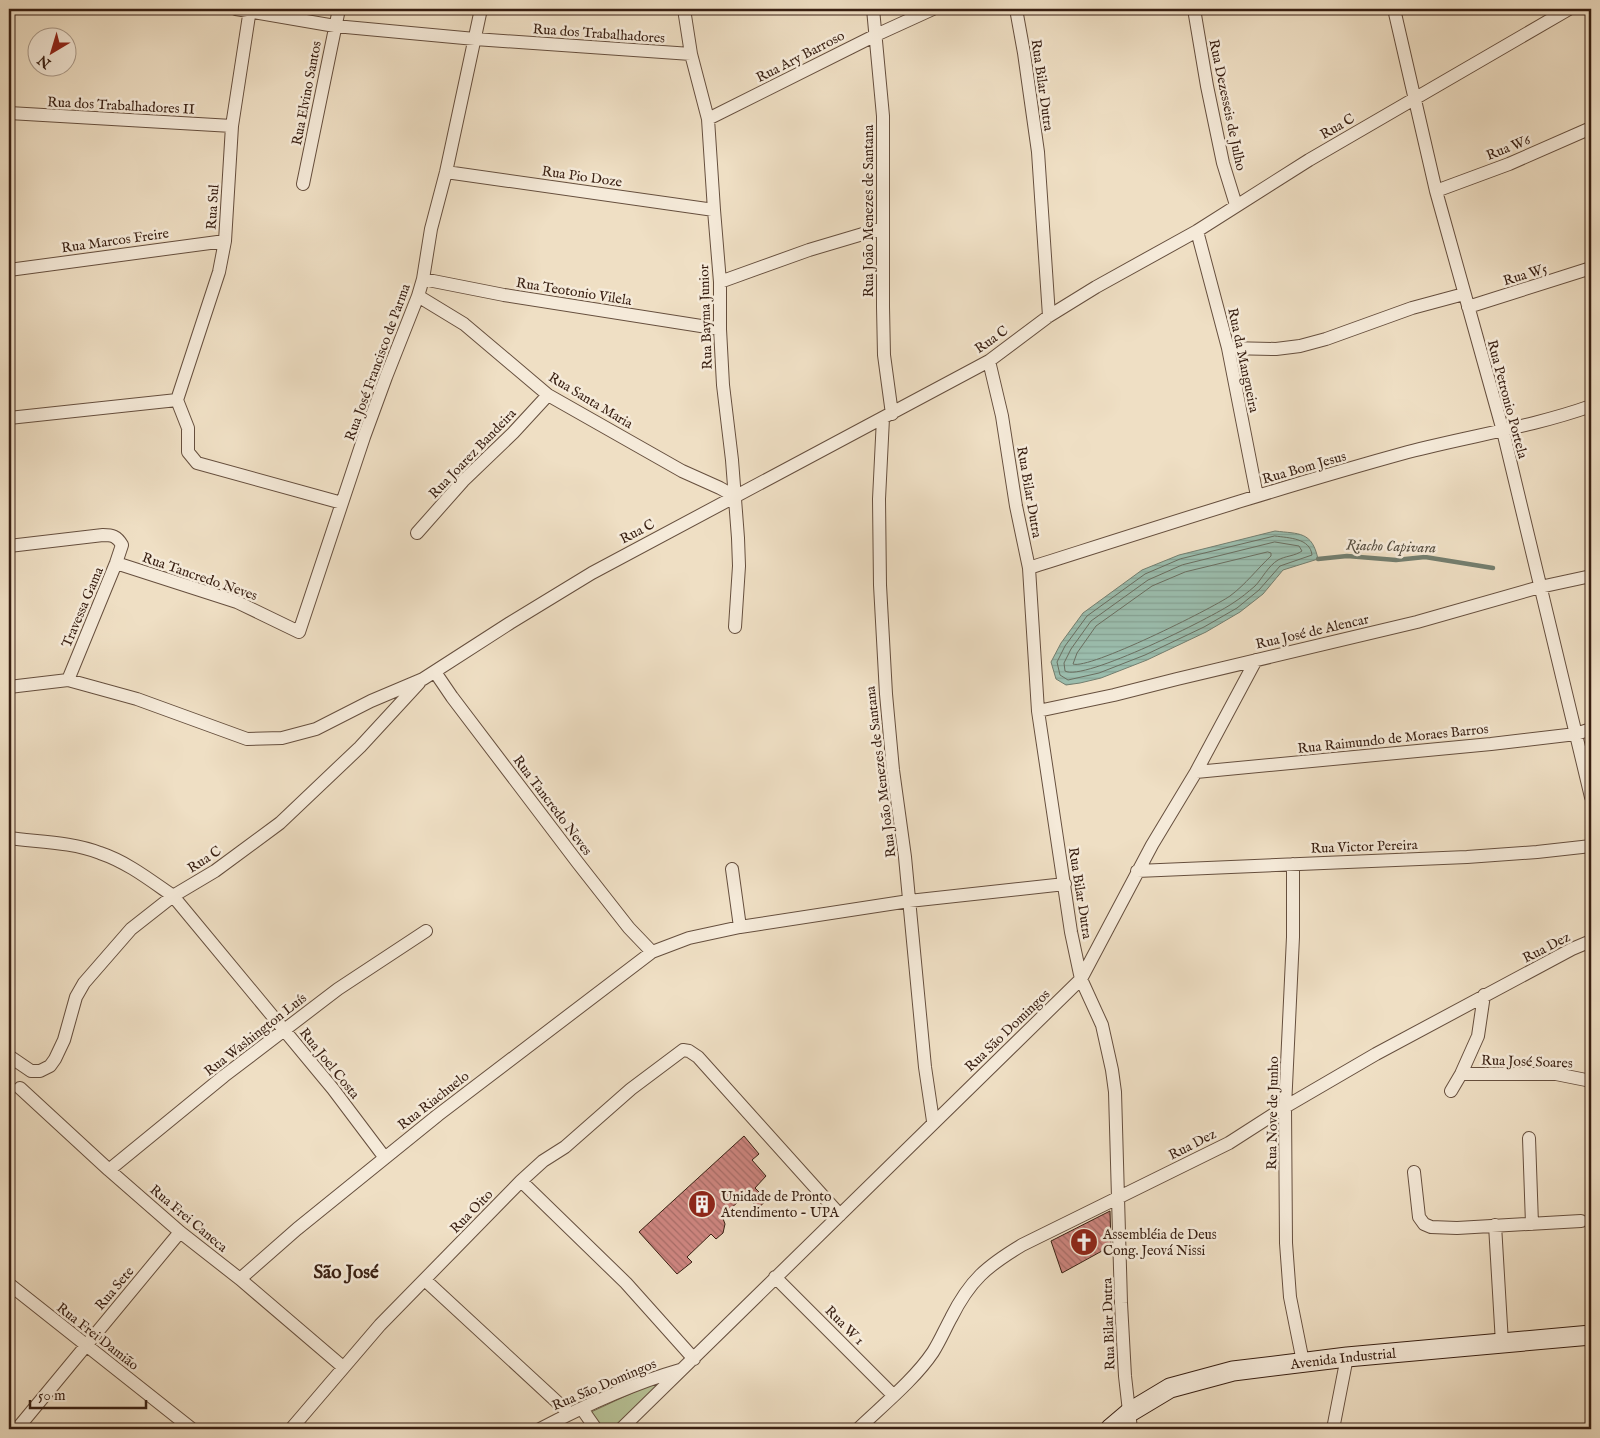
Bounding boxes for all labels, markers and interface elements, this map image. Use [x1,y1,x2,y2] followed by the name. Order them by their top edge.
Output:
[532,20,666,48] street label: Rua dos Trabalhadores
[753,27,848,87] street label: Rua Ary Barroso
[28,28,78,78] north arrow
[1027,38,1057,133] street label: Rua Bilar Dutra
[1204,38,1250,173] street label: Rua Dezesseis de Julho
[288,39,326,147] street label: Rua Elvino Santos
[34,51,56,73] text: N
[47,93,195,119] street label: Rua dos Trabalhadores II
[1317,110,1358,144] street label: Rua C
[860,124,878,297] street label: Rua João Menezes de Santana
[1484,131,1534,165] street label: Rua W6
[540,162,624,192] street label: Rua Pio Doze
[202,184,224,230] street label: Rua Sul
[60,224,171,257] street label: Rua Marcos Freire
[1501,260,1550,290] street label: Rua W5
[695,264,717,370] street label: Rua Bayma Junior
[515,274,634,310] street label: Rua Teotonio Vilela
[341,280,415,443] street label: Rua José Francisco de Parma
[1223,306,1263,415] street label: Rua da Mangueira
[971,322,1012,358] street label: Rua C
[1483,338,1532,461] street label: Rua Petronio Portela
[545,369,637,434] street label: Rua Santa Maria
[425,404,521,503] street label: Rua Joarez Bandeira
[1012,445,1046,540] street label: Rua Bilar Dutra
[1260,447,1348,489] street label: Rua Bom Jesus
[617,515,658,549] street label: Rua C
[1346,535,1437,558] water label: Riacho Capivara
[140,549,260,605] street label: Rua Tancredo Neves
[58,564,108,650] street label: Travessa Gama
[1254,610,1371,654] street label: Rua José de Alencar
[861,684,900,859] street label: Rua João Menezes de Santana
[1297,720,1490,758] street label: Rua Raimundo de Moraes Barros
[509,752,596,859] street label: Rua Tancredo Neves
[1310,836,1419,858] street label: Rua Victor Pereira
[184,842,225,877] street label: Rua C
[1064,846,1096,941] street label: Rua Bilar Dutra
[1520,928,1574,968] street label: Rua Dez
[961,985,1054,1076] street label: Rua São Domingos
[201,989,311,1080] street label: Rua Washington Luís
[295,1024,364,1104] street label: Rua Joel Costa
[1481,1051,1573,1073] street label: Rua José Soares
[1263,1056,1283,1170] street label: Rua Nove de Junho
[394,1067,473,1134] street label: Rua Riachuelo
[1166,1125,1220,1165] street label: Rua Dez
[146,1181,232,1257] street label: Rua Frei Caneca
[446,1185,497,1238] street label: Rua Oito
[720,1188,839,1222] place label: Unidade de Pronto Atendimento - UPA
[687,1189,717,1219] building icon: Unidade de Pronto Atendimento - UPA
[1102,1226,1217,1260] place label: Assembléia de Deus Cong. Jeová Nissi
[1069,1227,1099,1257] church icon: Assembléia de Deus Cong. Jeová Nissi
[313,1261,379,1285] district label: São José
[91,1263,139,1314] street label: Rua Sete
[1098,1276,1120,1371] street label: Rua Bilar Dutra
[53,1299,142,1375] street label: Rua Frei Damião
[821,1302,868,1349] street label: Rua W 1
[1288,1345,1397,1374] street label: Avenida Industrial
[550,1355,659,1415] street label: Rua São Domingos
[30,1378,146,1410] scale bar
[38,1386,66,1405] text: 50 m

